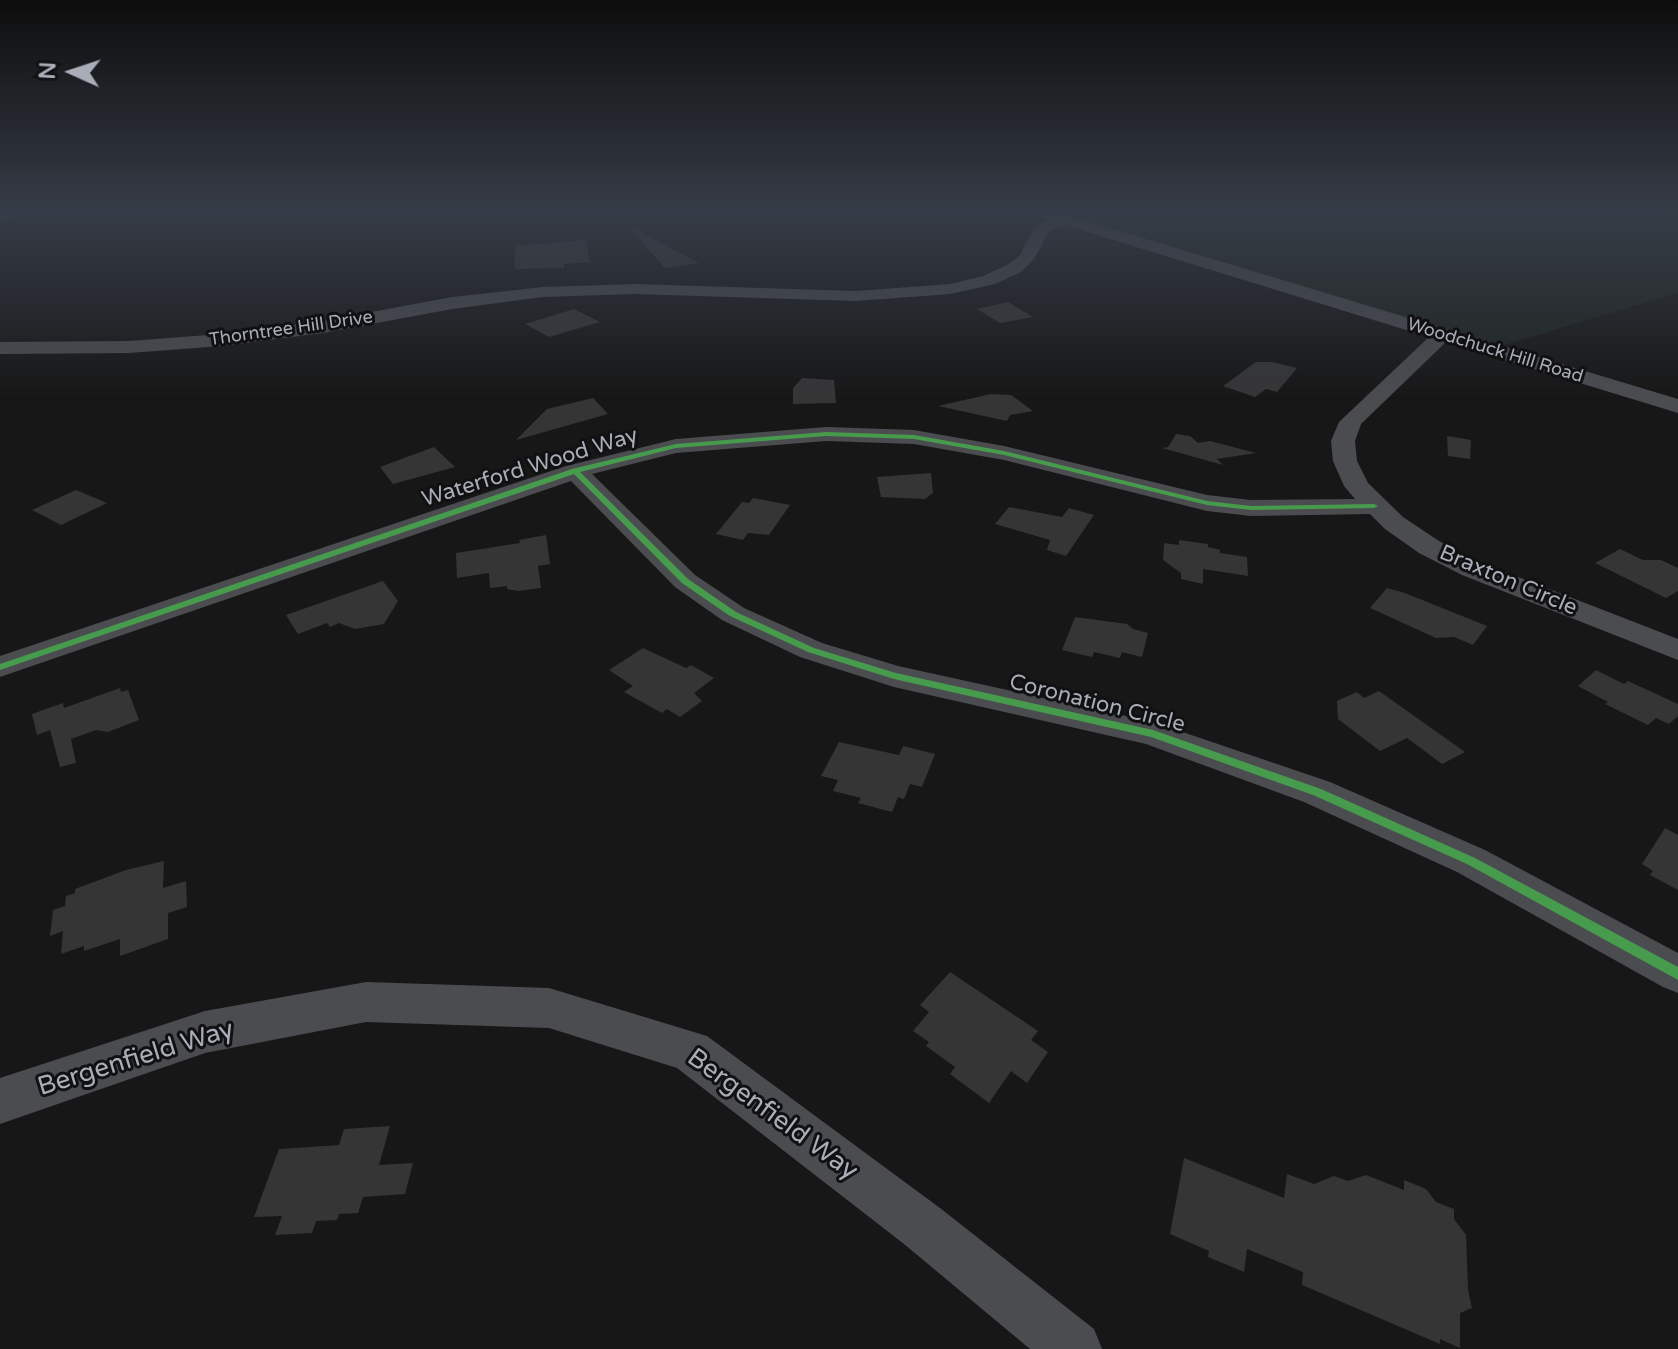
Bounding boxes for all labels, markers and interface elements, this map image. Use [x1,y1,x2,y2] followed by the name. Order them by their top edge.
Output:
[32,32,112,112] north arrow
[35,61,61,80] text: N
[208,307,374,351] street label: Thorntree Hill Drive
[1404,314,1586,388] street label: Woodchuck Hill Road
[419,423,641,513] street label: Waterford Wood Way
[1435,540,1581,622] street label: Braxton Circle
[1006,669,1188,739] street label: Coronation Circle
[34,1014,238,1104] street label: Bergenfield Way
[681,1043,863,1187] street label: Bergenfield Way

